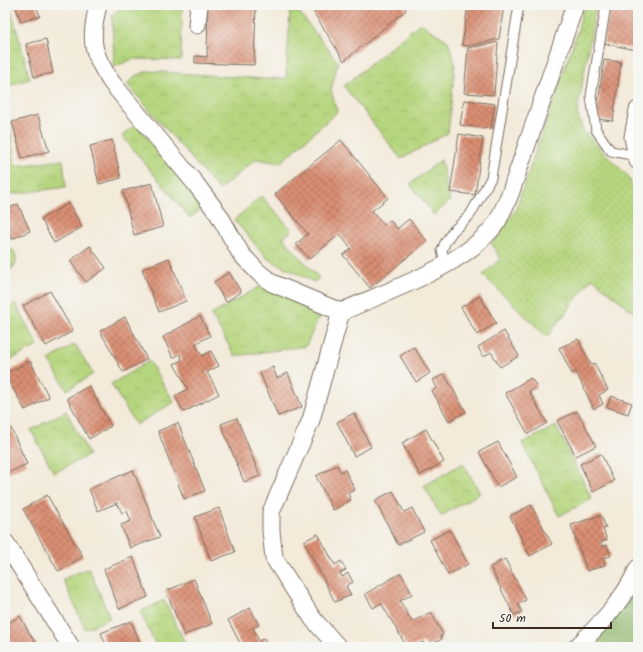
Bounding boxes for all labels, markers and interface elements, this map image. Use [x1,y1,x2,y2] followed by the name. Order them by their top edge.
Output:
[493,604,611,630] scale bar
[499,609,526,628] text: 50 m

